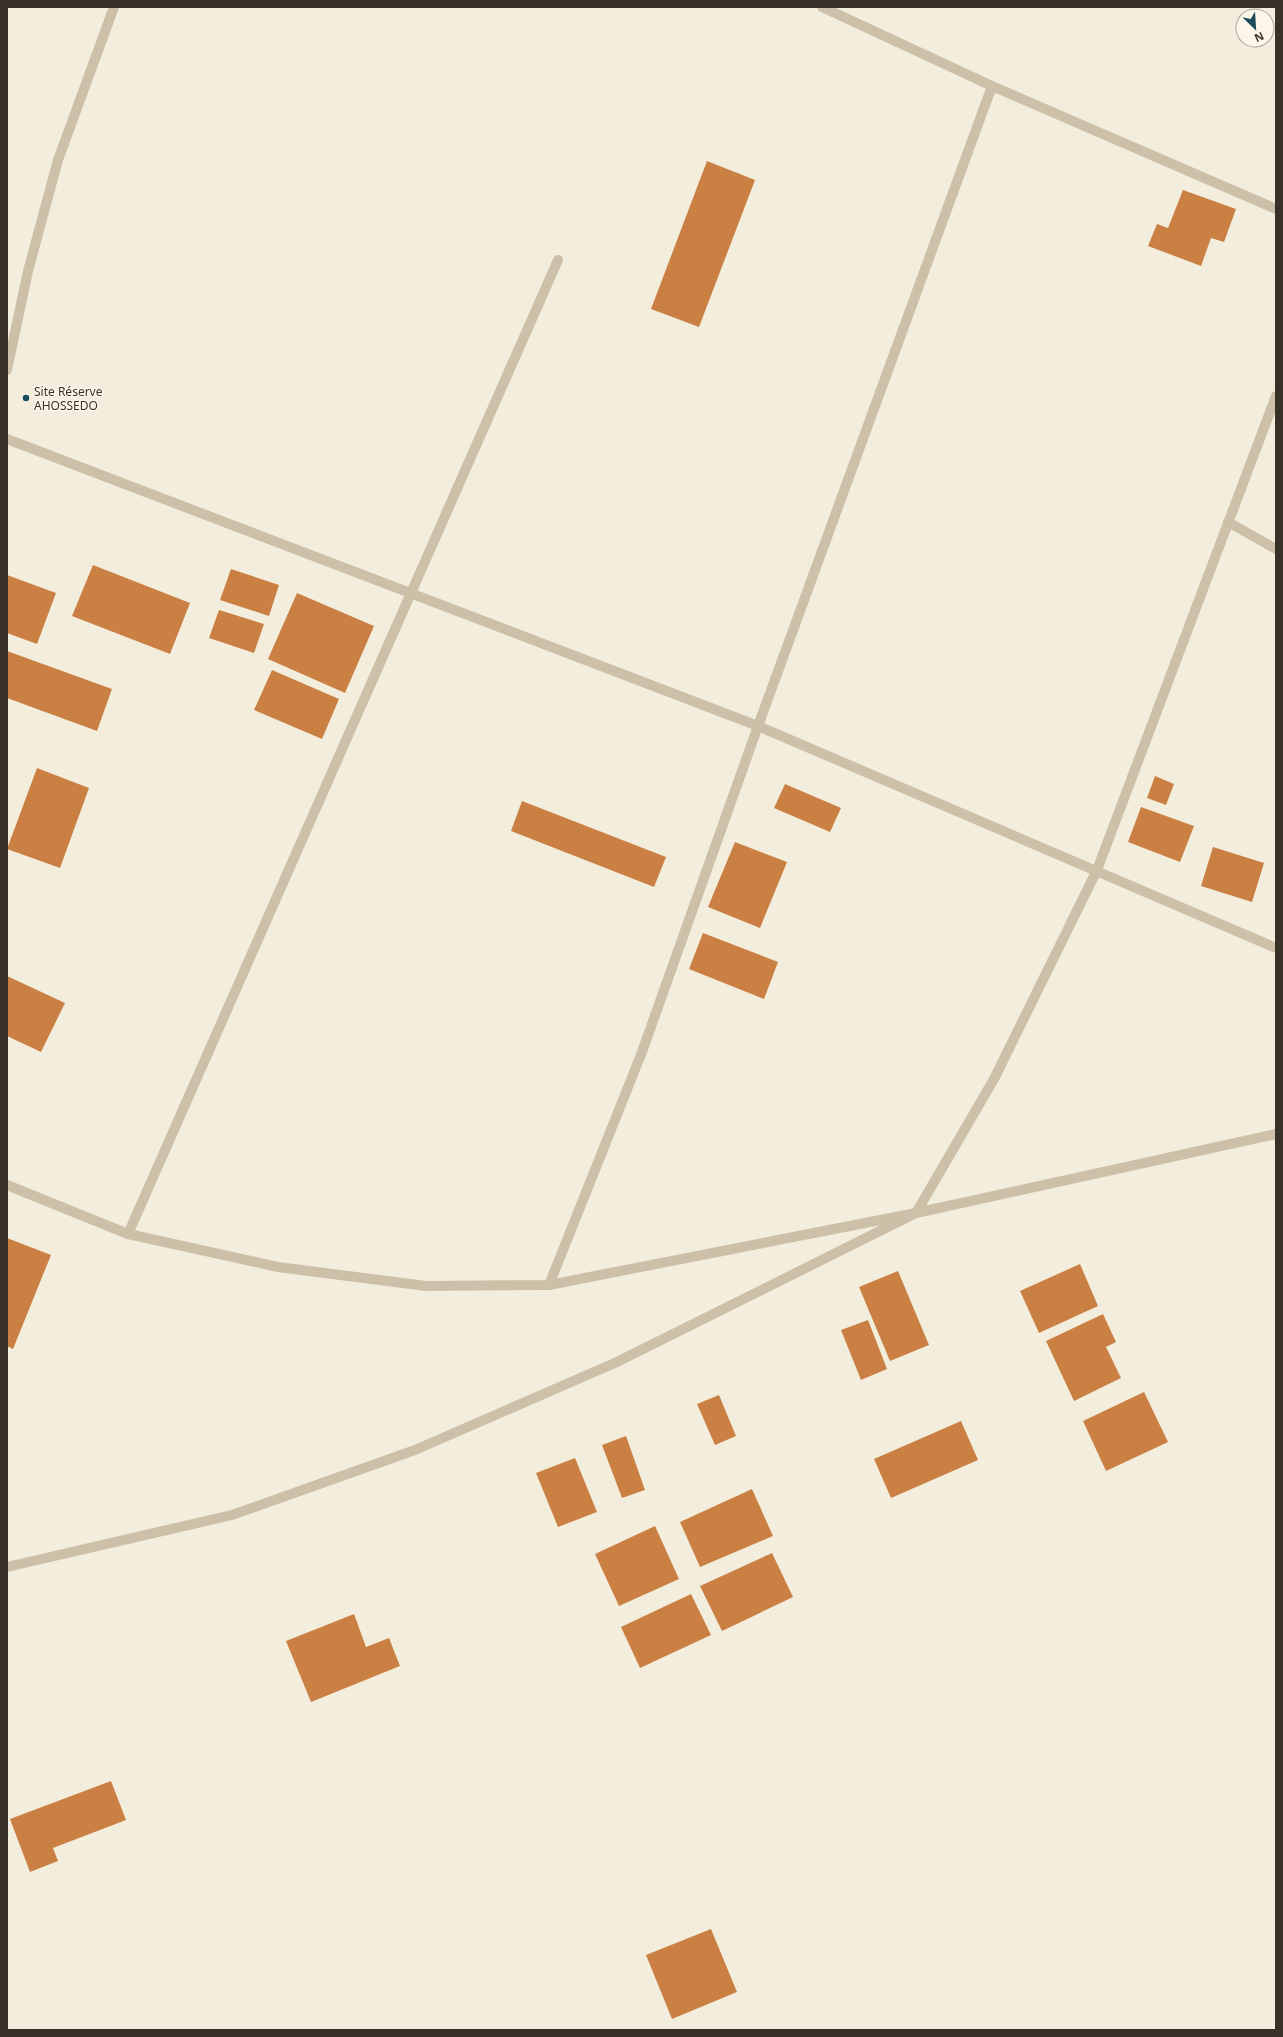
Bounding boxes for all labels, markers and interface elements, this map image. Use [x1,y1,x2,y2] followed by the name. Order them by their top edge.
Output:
[1235,8,1275,48] north arrow
[1252,29,1267,46] text: N
[34,383,103,414] place label: Site Réserve AHOSSEDO
[21,393,31,403] marker: Site Réserve AHOSSEDO

